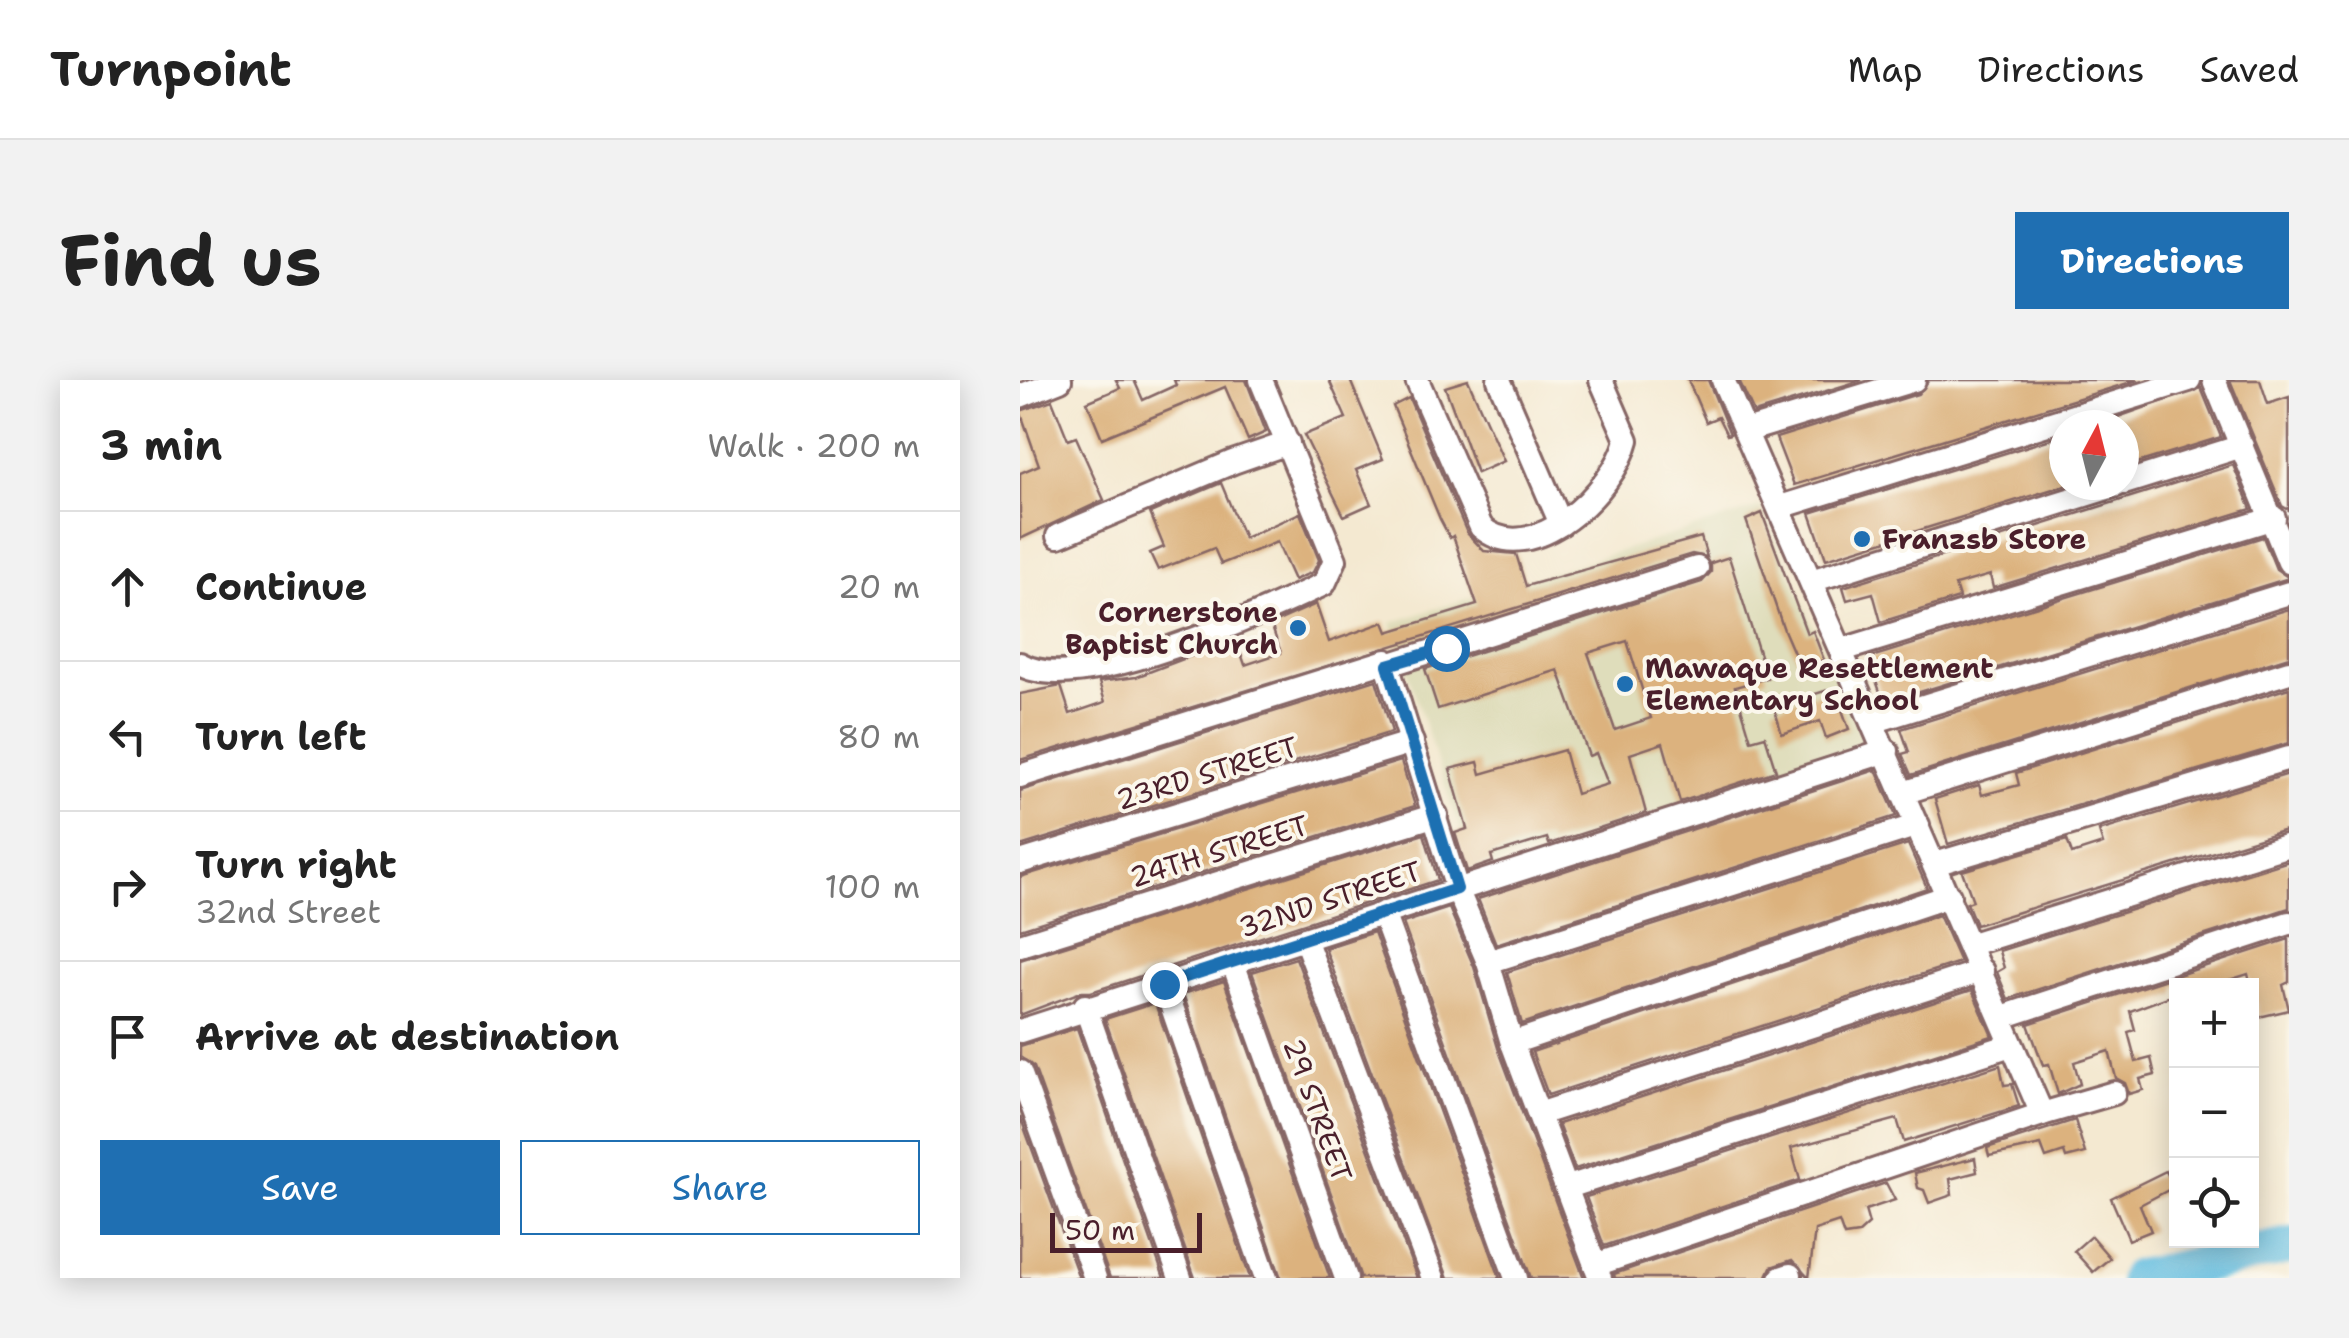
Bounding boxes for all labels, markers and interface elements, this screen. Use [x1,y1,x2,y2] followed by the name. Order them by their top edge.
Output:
[50,37,292,101] text: Turnpoint
[1848,46,1923,93] text: Map
[1978,46,2145,93] text: Directions
[2200,46,2299,93] text: Saved
[2015,212,2289,309] button: Directions
[60,214,322,307] text: Find us
[2049,410,2139,500] north arrow
[100,417,222,473] text: 3 min
[707,424,920,467] text: Walk · 200 m
[1882,520,2086,558] place label: Franzsb Store
[1851,528,1873,550] marker: Franzsb Store
[100,559,155,614] icon: ahead
[195,561,367,612] text: Continue
[838,565,920,608] text: 20 m
[1065,593,1278,663] place label: Cornerstone Baptist Church
[1287,617,1309,639] marker: Cornerstone Baptist Church
[1424,626,1470,672] route start
[1645,649,1994,719] place label: Mawaque Resettlement Elementary School
[1614,673,1636,695] marker: Mawaque Resettlement Elementary School
[100,709,155,764] icon: left
[195,711,367,762] text: Turn left
[837,715,920,758] text: 80 m
[1112,727,1302,819] street label: 23RD STREET
[1125,806,1313,896] street label: 24TH STREET
[195,839,397,890] text: Turn right
[1234,852,1426,946] street label: 32ND STREET
[100,859,155,914] icon: right
[824,865,920,908] text: 100 m
[195,890,381,933] text: 32nd Street
[1142,962,1188,1008] route end
[2169,978,2259,1248] map controls
[2169,978,2259,1068] button: +
[100,1009,155,1064] icon: arrive
[195,1011,619,1062] text: Arrive at destination
[1275,1033,1361,1187] street label: 29 STREET
[2169,1068,2259,1158] button: −
[100,1140,500,1235] button: Save
[520,1140,920,1235] button: Share
[2169,1158,2259,1248] button: locate
[1050,1208,1202,1253] scale bar
[1065,1211,1135,1249] text: 50 m

